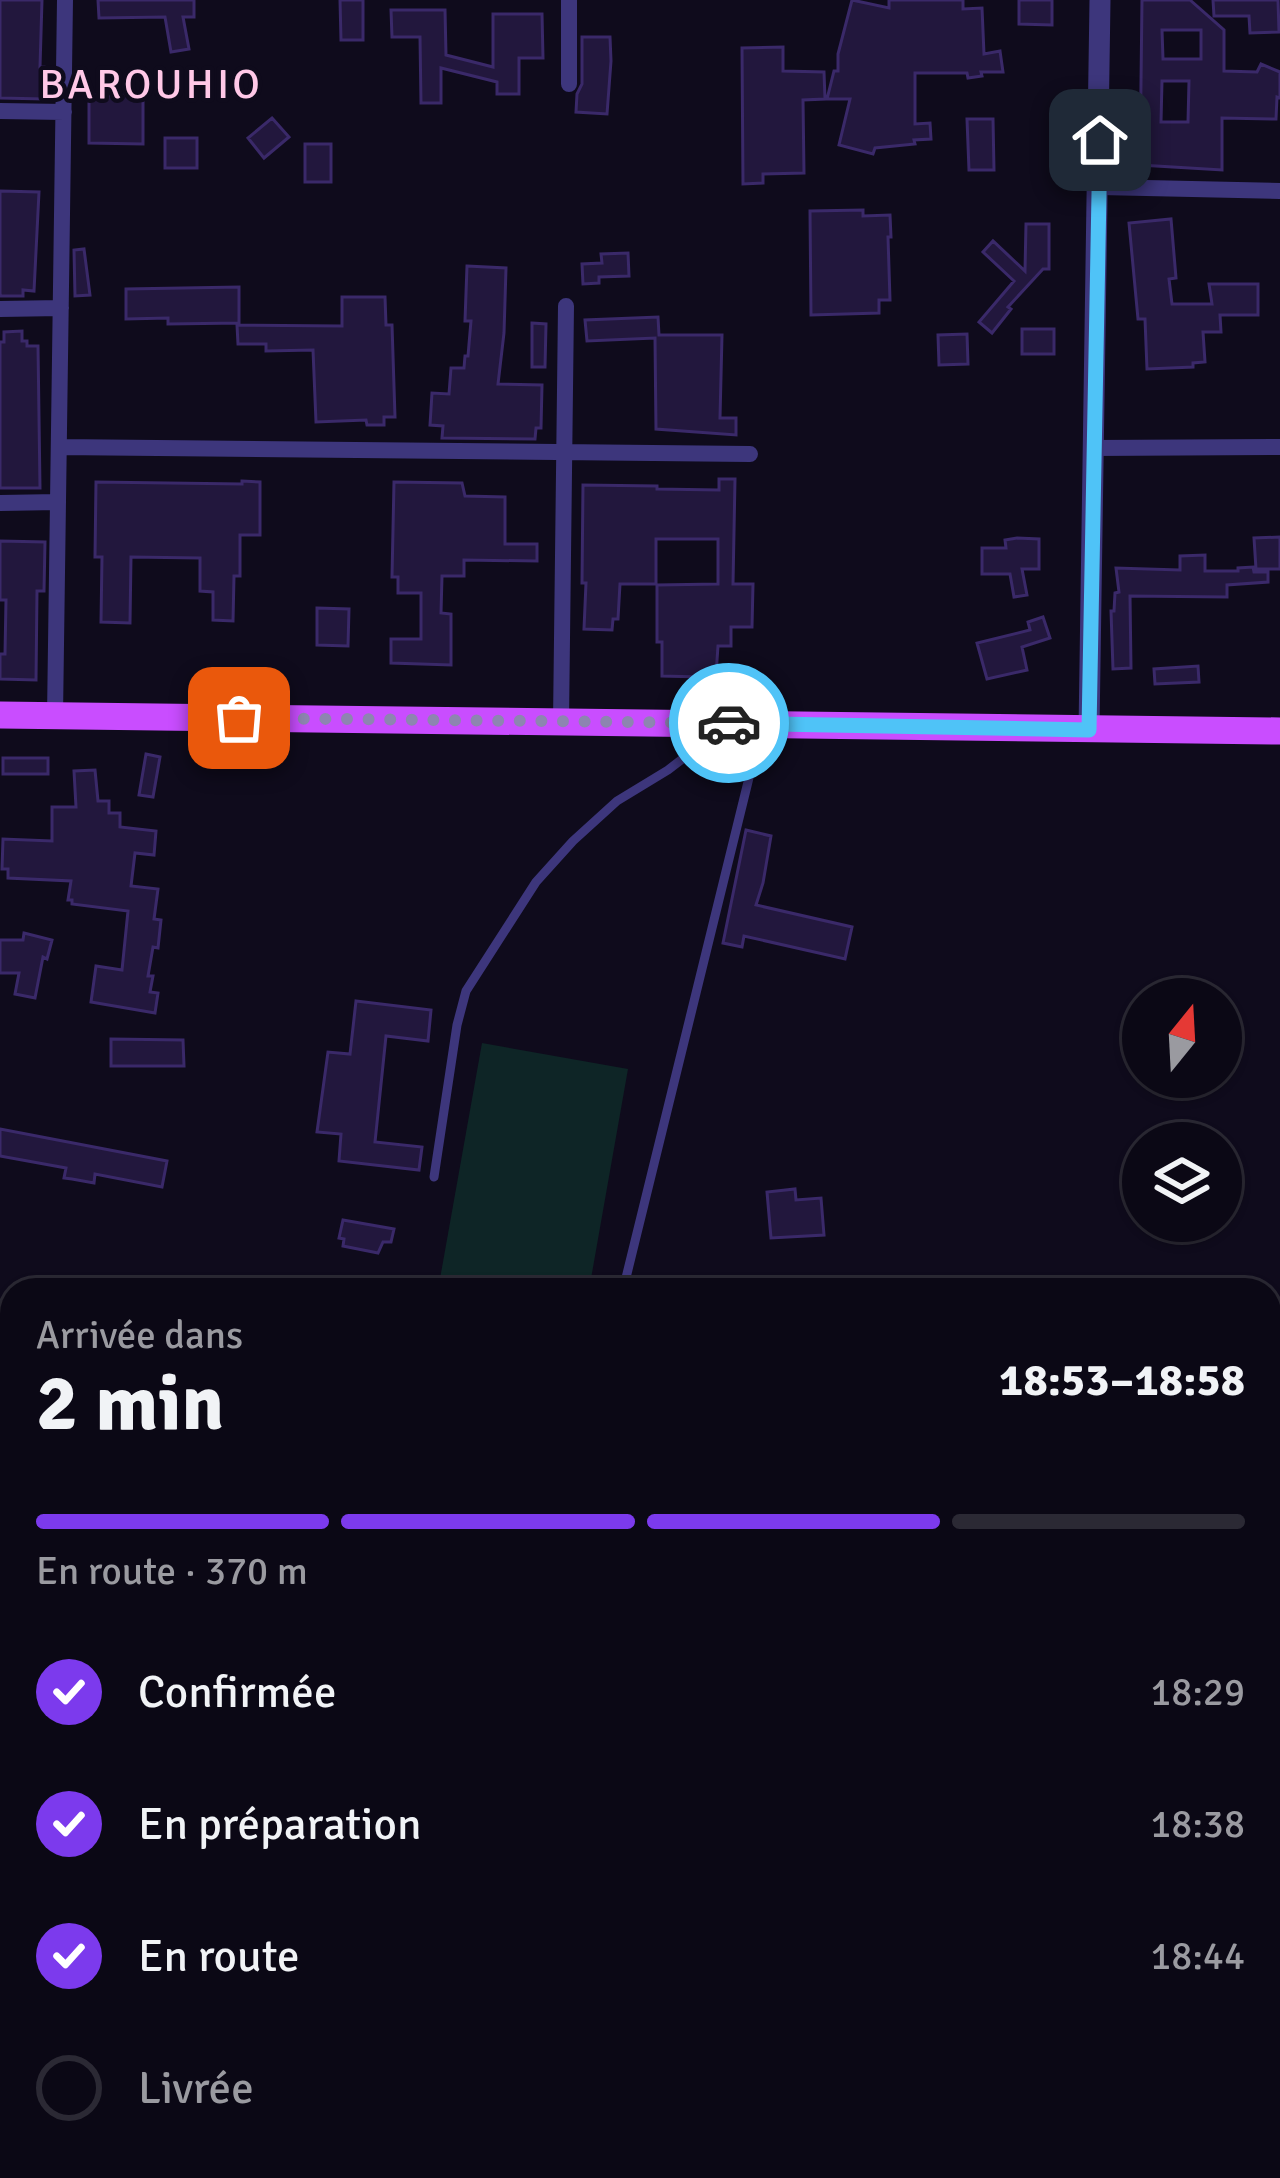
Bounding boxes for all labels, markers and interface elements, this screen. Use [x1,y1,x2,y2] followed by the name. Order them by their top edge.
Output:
[39,59,263,110] district label: BAROUHIO
[1049,89,1151,191] pin
[1067,107,1133,173] icon: home
[669,663,789,783] courier
[188,667,290,769] pin
[206,685,272,751] icon: bag
[696,690,762,756] icon: car
[1122,978,1242,1098] north arrow
[1122,978,1242,1242] map controls
[1122,1122,1242,1242] button: layers
[36,1311,243,1359] text: Arrivée dans
[999,1353,1245,1408] text: 18:53–18:58
[36,1356,224,1452] text: 2 min
[36,1547,308,1595] text: En route · 370 m
[36,1659,102,1725] icon: check
[138,1665,336,1720] text: Confirmée
[1150,1668,1245,1716] text: 18:29
[36,1791,102,1857] icon: check
[138,1797,421,1852] text: En préparation
[1150,1800,1245,1848] text: 18:38
[36,1923,102,1989] icon: check
[138,1929,300,1984] text: En route
[1150,1932,1245,1980] text: 18:44
[138,2061,254,2116] text: Livrée

